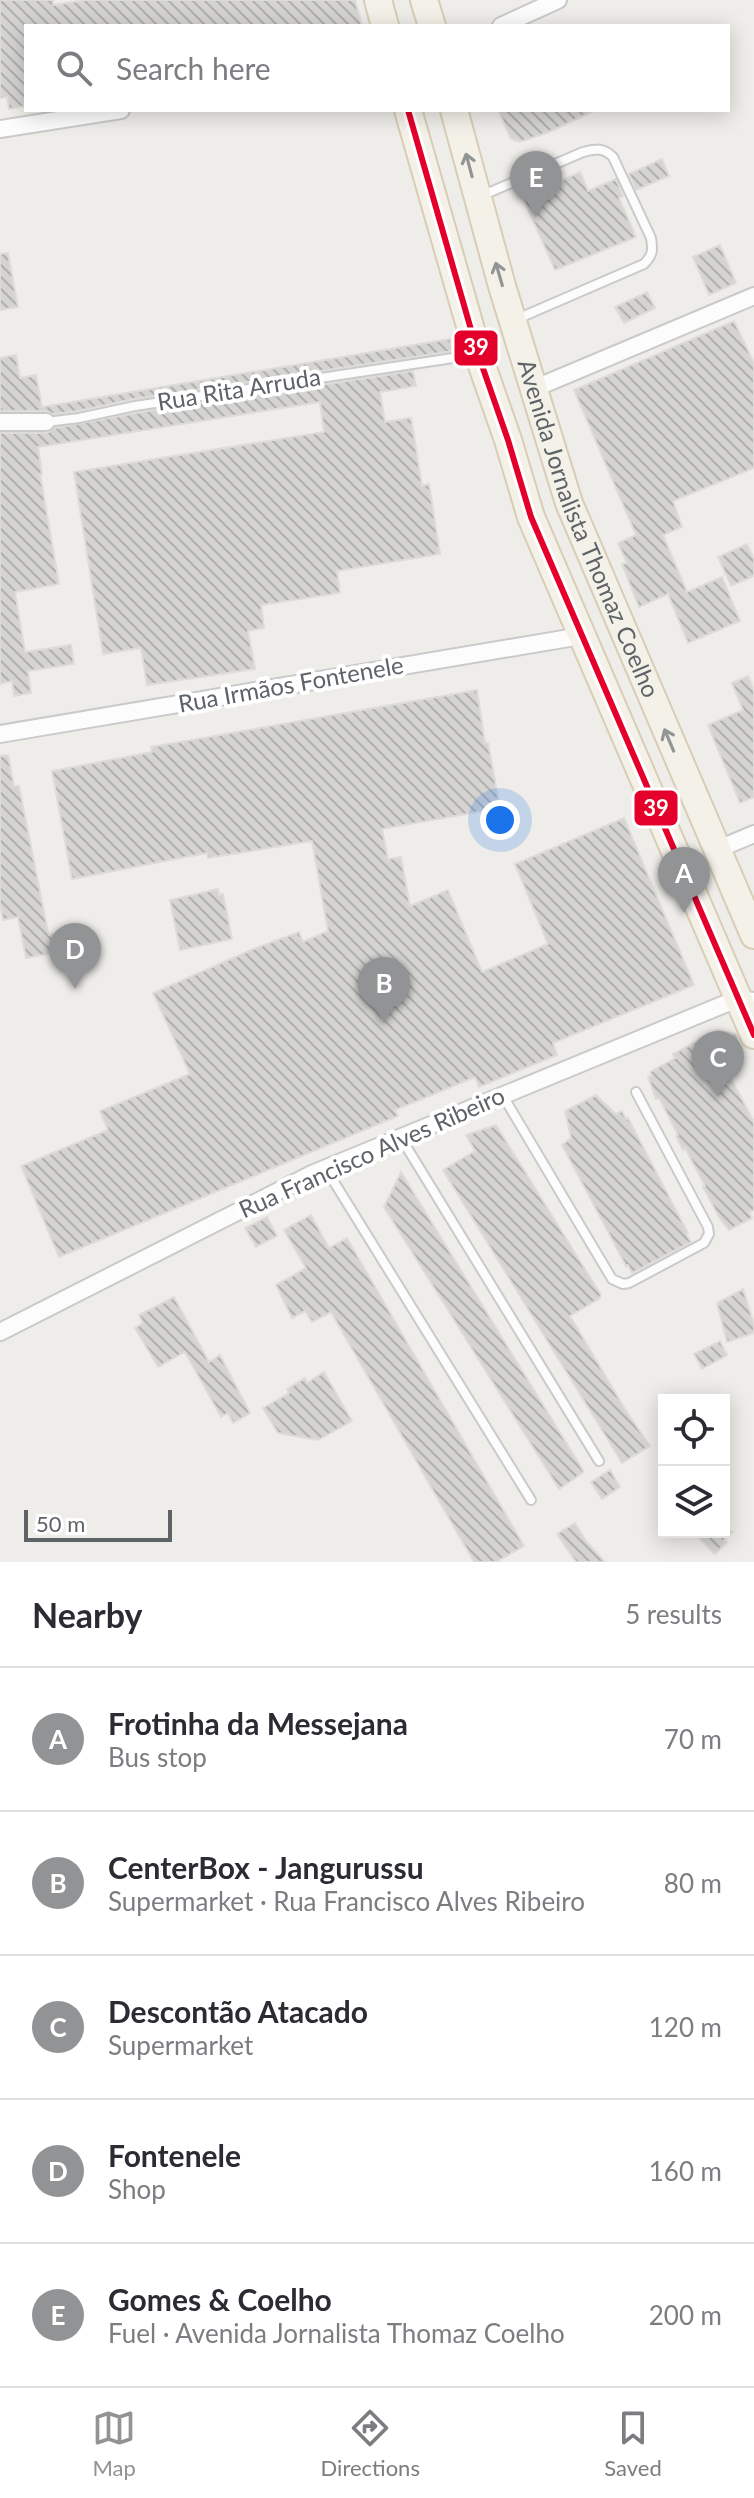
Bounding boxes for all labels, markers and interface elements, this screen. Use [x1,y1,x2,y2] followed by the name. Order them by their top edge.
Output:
[24,24,730,112] search box
[52,46,96,90] icon: search
[116,50,271,86] text: Search here
[510,151,562,217] pin: E
[460,153,475,179] one-way arrow
[491,262,506,288] one-way arrow
[453,329,499,367] line badge: 39
[463,333,489,360] text: 39
[512,356,667,701] street label: Avenida Jornalista Thomaz Coelho
[155,361,322,416] street label: Rua Rita Arruda
[176,649,406,718] street label: Rua Irmãos Fontenele
[660,728,675,753] one-way arrow
[633,789,679,827] line badge: 39
[643,794,669,821] text: 39
[480,800,520,840] your location
[658,847,710,913] pin: A
[49,923,101,989] pin: D
[358,957,410,1023] pin: B
[692,1031,744,1097] pin: C
[234,1080,509,1223] street label: Rua Francisco Alves Ribeiro
[658,1394,730,1538] map controls
[658,1394,730,1466] button: locate
[658,1466,730,1538] button: layers
[24,1506,172,1542] scale bar
[36,1510,85,1537] text: 50 m
[32,1594,143,1635] text: Nearby
[625,1598,722,1630] text: 5 results
[108,1705,408,1741] text: Frotinha da Messejana
[49,1723,67,1755] text: A
[664,1723,722,1755] text: 70 m
[108,1741,207,1773] text: Bus stop
[108,1849,424,1885] text: CenterBox - Jangurussu
[49,1867,67,1899] text: B
[664,1867,722,1899] text: 80 m
[108,1885,585,1917] text: Supermarket · Rua Francisco Alves Ribeiro
[108,1993,368,2029] text: Descontão Atacado
[49,2011,67,2043] text: C
[649,2011,722,2043] text: 120 m
[108,2029,253,2061] text: Supermarket
[108,2137,241,2173] text: Fontenele
[48,2155,68,2187] text: D
[649,2155,722,2187] text: 160 m
[108,2173,166,2205] text: Shop
[108,2281,332,2317] text: Gomes & Coelho
[51,2299,65,2331] text: E
[649,2299,722,2331] text: 200 m
[108,2317,565,2349] text: Fuel · Avenida Jornalista Thomaz Coelho
[92,2406,136,2481] tab: Map
[321,2406,420,2481] tab: Directions
[604,2406,662,2481] tab: Saved

